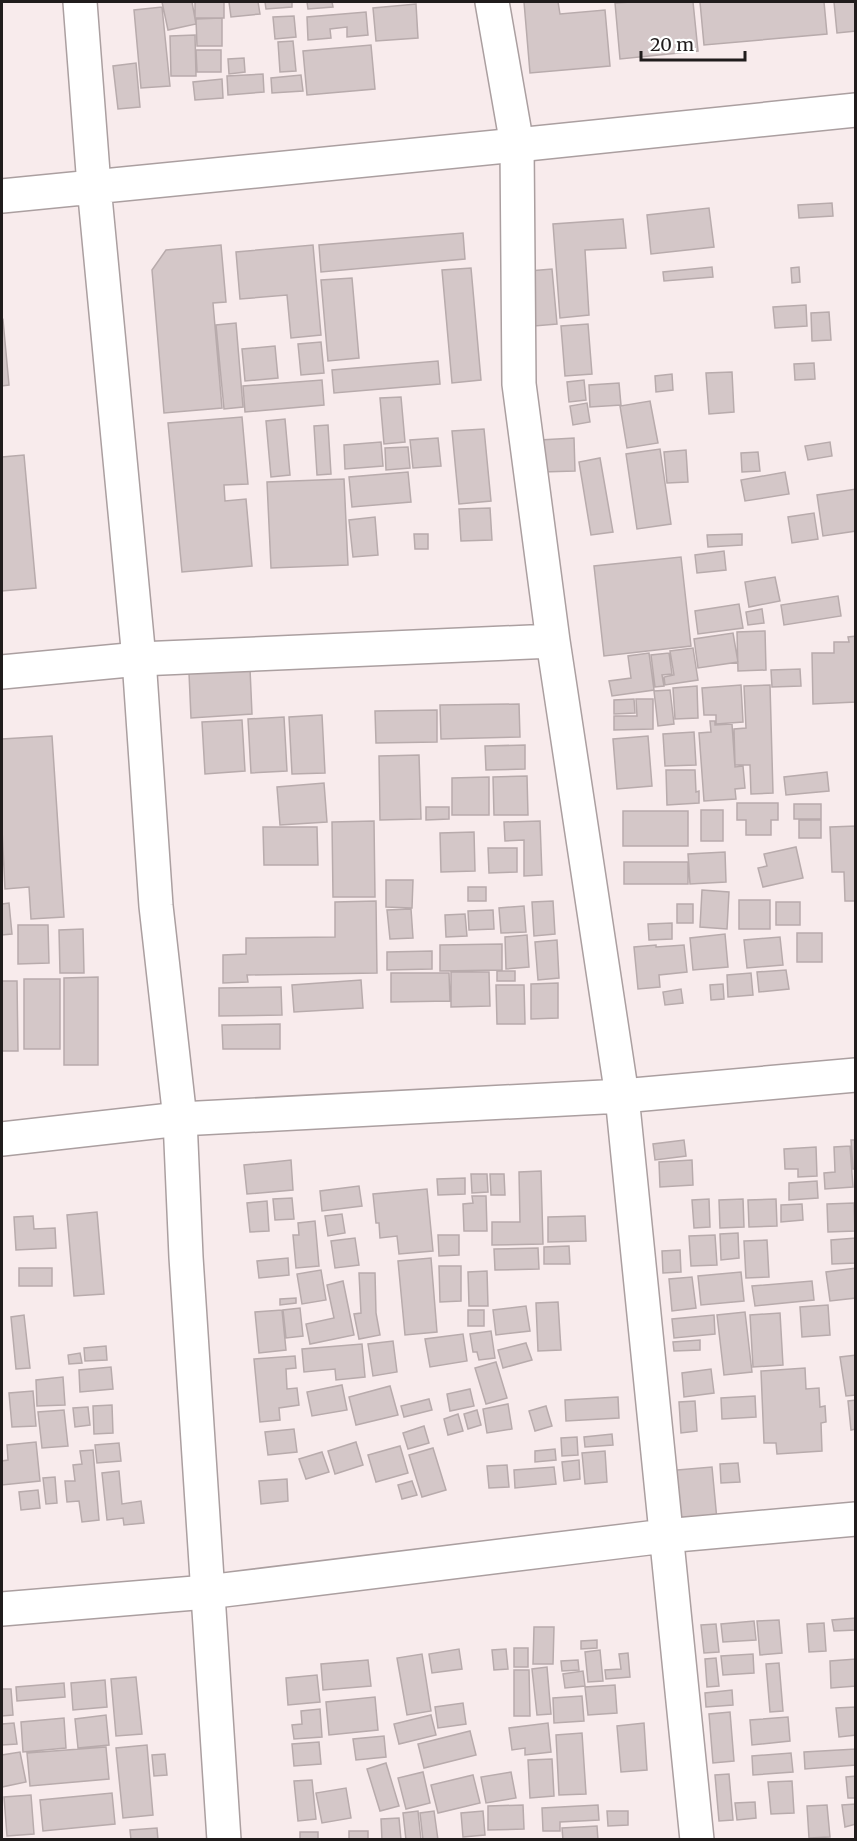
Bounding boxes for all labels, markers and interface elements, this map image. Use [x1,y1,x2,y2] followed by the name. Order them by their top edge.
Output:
[641,24,744,62] scale bar
[650,33,694,56] text: 20 m

